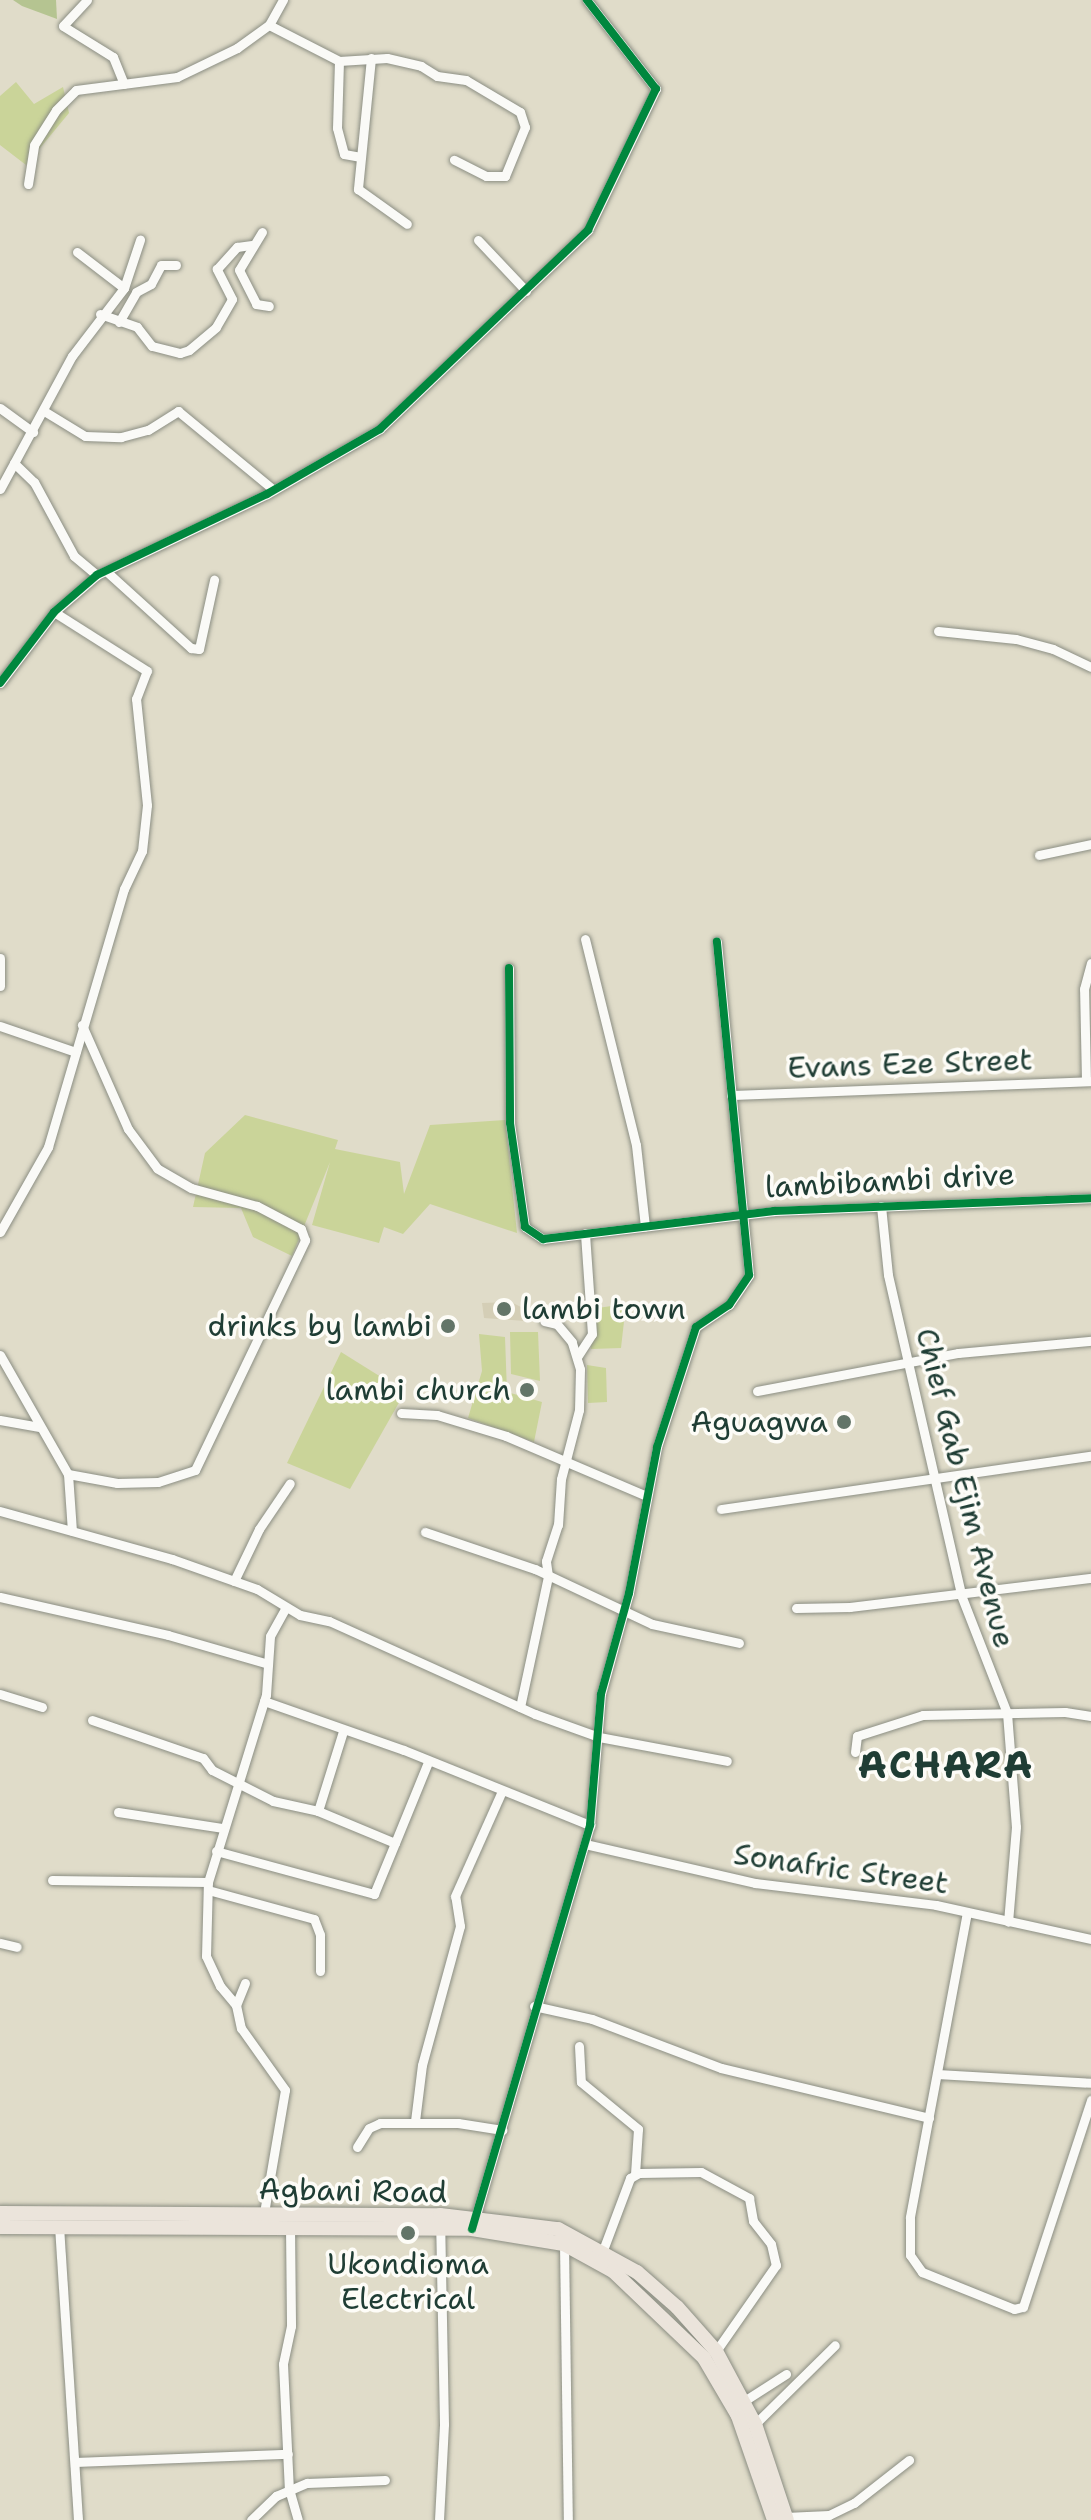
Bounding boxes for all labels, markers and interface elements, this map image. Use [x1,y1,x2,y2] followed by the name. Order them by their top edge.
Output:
[787,1042,1033,1086] street label: Evans Eze Street
[764,1156,1016,1206] street label: lambibambi drive
[522,1291,686,1327] place label: lambi town
[493,1298,515,1320] marker: lambi town
[208,1308,432,1344] place label: drinks by lambi
[439,1317,457,1335] marker: drinks by lambi
[908,1324,1022,1652] street label: Chief Gab Ejim Avenue
[326,1372,511,1408] place label: lambi church
[518,1381,536,1399] marker: lambi church
[690,1404,828,1440] place label: Aguagwa
[835,1413,853,1431] marker: Aguagwa
[858,1742,1034,1788] district label: ACHARA
[731,1836,951,1902] street label: Sonafric Street
[258,2171,448,2211] street label: Agbani Road
[399,2224,417,2242] marker: Ukondioma Electrical
[327,2246,489,2316] place label: Ukondioma Electrical

